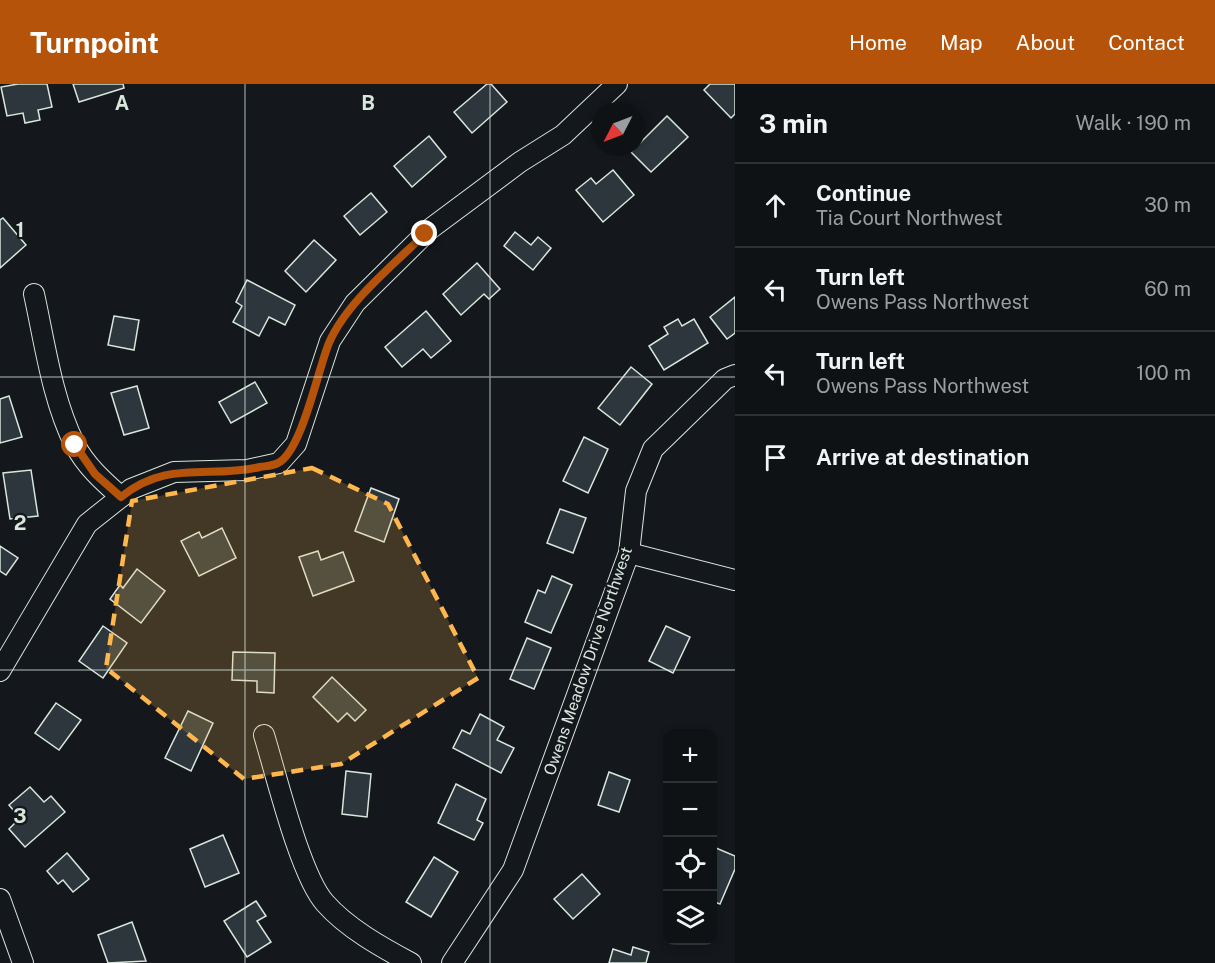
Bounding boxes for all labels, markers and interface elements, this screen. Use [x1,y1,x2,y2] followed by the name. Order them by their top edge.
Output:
[30,26,159,59] text: Turnpoint
[849,30,907,55] text: Home
[940,30,983,55] text: Map
[1016,30,1075,55] text: About
[1108,30,1185,55] text: Contact
[115,91,129,115] text: A
[361,91,375,115] text: B
[591,102,645,156] north arrow
[759,108,828,139] text: 3 min
[1075,111,1191,135] text: Walk · 190 m
[816,180,911,206] text: Continue
[759,189,792,222] icon: ahead
[1144,193,1191,217] text: 30 m
[816,206,1003,230] text: Tia Court Northwest
[16,218,24,242] text: 1
[411,220,437,246] route end
[816,264,905,290] text: Turn left
[759,273,792,306] icon: left
[1144,277,1191,301] text: 60 m
[816,290,1029,314] text: Owens Pass Northwest
[816,348,905,374] text: Turn left
[759,357,792,390] icon: left
[1136,361,1191,385] text: 100 m
[816,374,1029,398] text: Owens Pass Northwest
[61,431,87,457] route start
[759,441,792,474] icon: arrive
[816,444,1029,470] text: Arrive at destination
[14,511,26,535] text: 2
[540,544,636,778] street label: Owens Meadow Drive Northwest
[663,729,717,945] map controls
[663,729,717,783] button: +
[663,783,717,837] button: −
[13,804,27,828] text: 3
[663,837,717,891] button: locate
[663,891,717,945] button: layers

